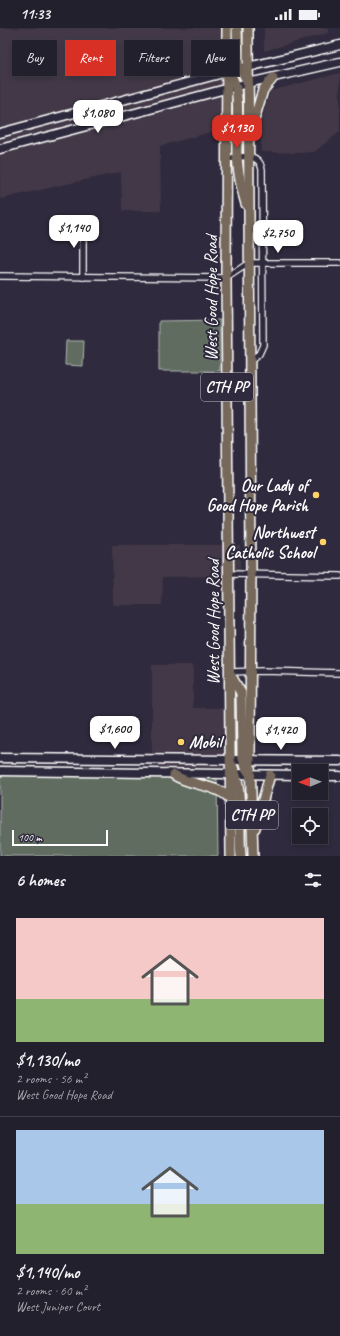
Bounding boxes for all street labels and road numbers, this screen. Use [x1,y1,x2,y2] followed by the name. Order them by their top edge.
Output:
[201,232,222,361] street label: West Good Hope Road
[201,373,253,401] road number: CTH PP
[203,556,224,685] street label: West Good Hope Road
[226,801,278,829] road number: CTH PP

